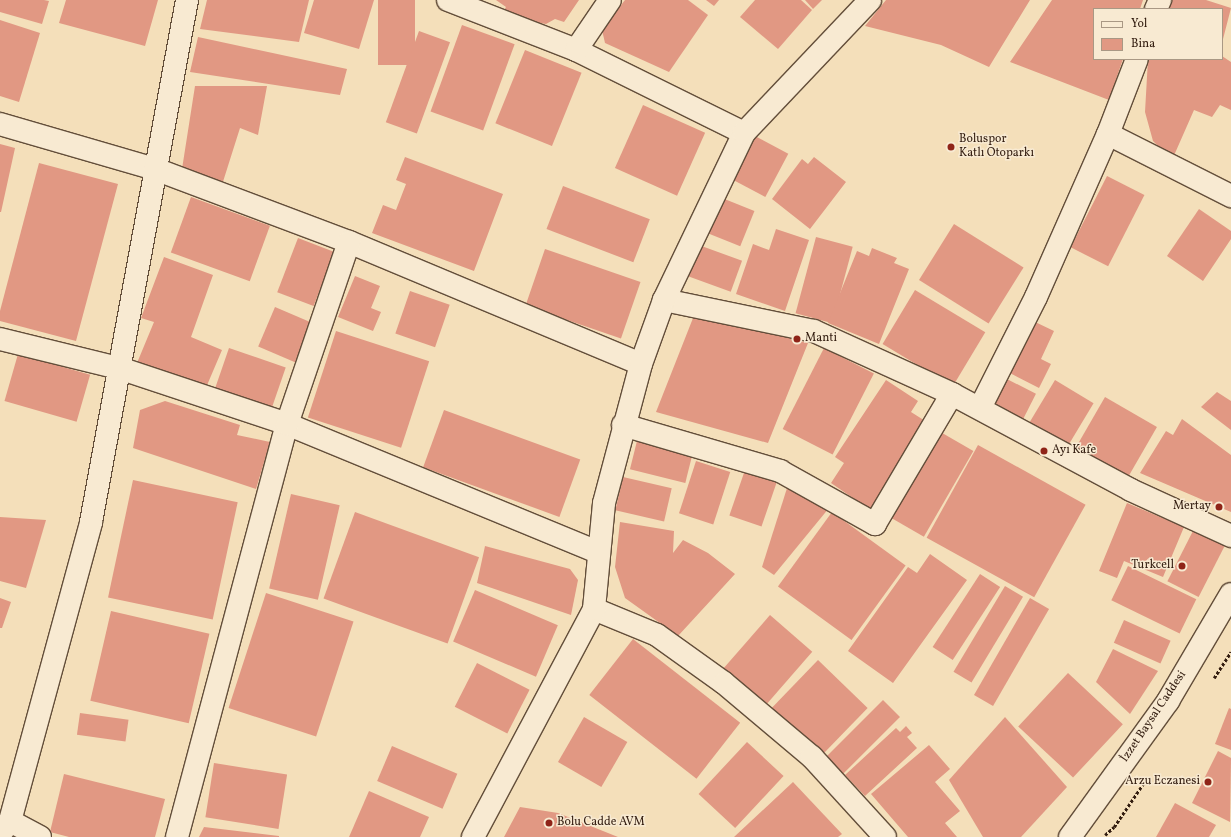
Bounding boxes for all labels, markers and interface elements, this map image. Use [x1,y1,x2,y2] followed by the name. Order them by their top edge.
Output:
[1093,8,1223,60] legend
[1131,16,1147,32] text: Yol
[1131,36,1155,52] text: Bina
[959,133,1034,161] place label: Boluspor Katlı Otoparkı
[946,142,956,152] marker: Boluspor Katlı Otoparkı
[805,332,837,346] place label: Manti
[792,334,802,344] marker: Manti
[1052,444,1096,458] place label: Ayı Kafe
[1039,446,1049,456] marker: Ayı Kafe
[1173,500,1211,514] place label: Mertay
[1214,502,1224,512] marker: Mertay
[1131,559,1174,573] place label: Turkcell
[1177,561,1187,571] marker: Turkcell
[1118,669,1190,765] street label: İzzet Baysal Caddesi
[1125,775,1200,789] place label: Arzu Eczanesi
[1203,777,1213,787] marker: Arzu Eczanesi
[557,816,645,830] place label: Bolu Cadde AVM
[544,818,554,828] marker: Bolu Cadde AVM

